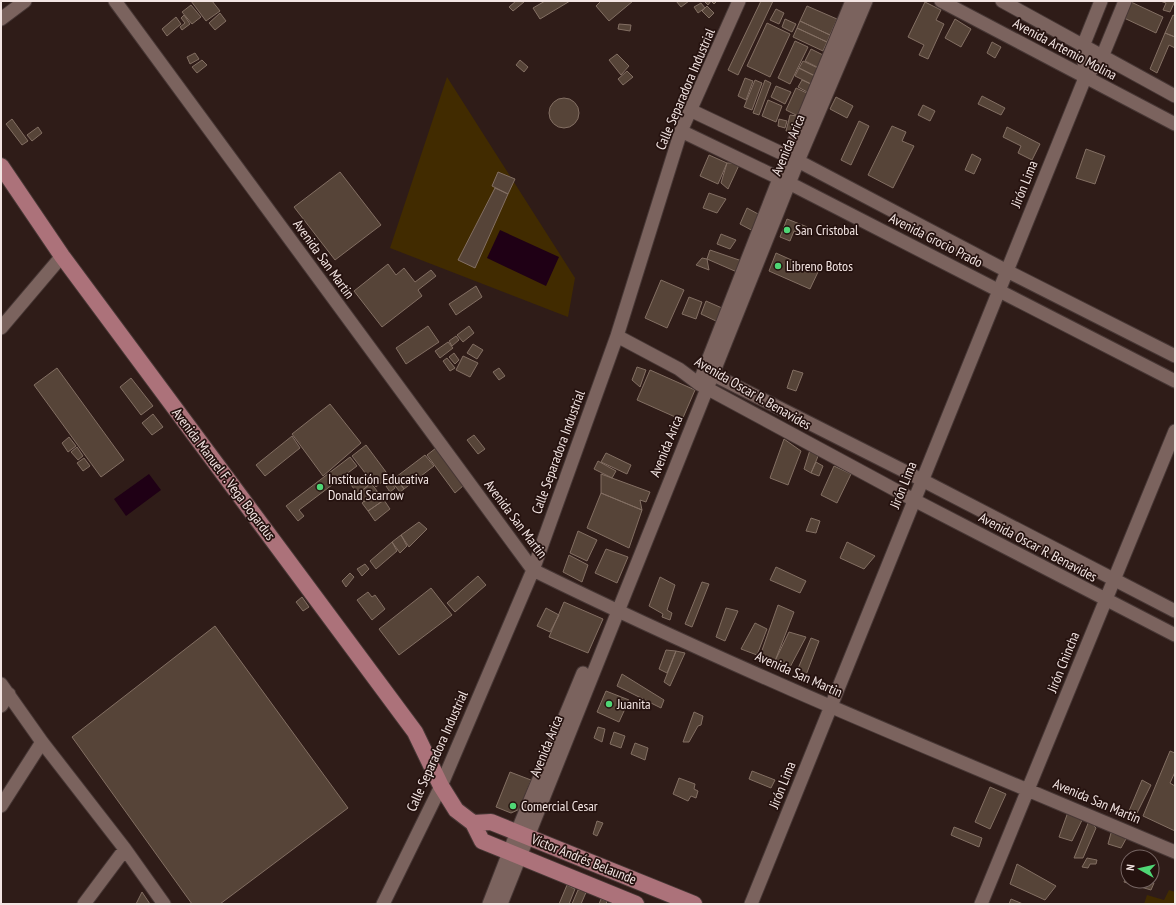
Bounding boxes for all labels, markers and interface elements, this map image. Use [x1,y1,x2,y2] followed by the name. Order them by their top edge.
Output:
[1010,14,1120,84] street label: Avenida Artemio Molina
[651,25,719,153] street label: Calle Separadora Industrial
[767,112,809,178] street label: Avenida Arica
[1006,158,1042,211] street label: Jirón Lima
[886,209,986,271] street label: Avenida Grocio Prado
[289,216,359,302] street label: Avenida San Martin
[795,221,859,239] place label: San Cristobal
[782,225,792,235] marker: San Cristobal
[786,257,853,275] place label: Libreno Botos
[773,261,783,271] marker: Libreno Botos
[692,352,815,434] street label: Avenida Oscar R. Benavides
[527,387,589,516] street label: Calle Separadora Industrial
[168,404,280,544] street label: Avenida Manuel F. Vega Bogardus
[645,413,687,479] street label: Avenida Arica
[885,459,921,512] street label: Jirón Lima
[328,470,429,504] place label: Institución Educativa Donald Scarrow
[481,476,551,562] street label: Avenida San Martin
[315,482,325,492] marker: Institución Educativa Donald Scarrow
[976,508,1100,586] street label: Avenida Oscar R. Benavides
[1042,629,1083,696] street label: Jirón Chincha
[753,647,845,701] street label: Avenida San Martin
[402,687,472,814] street label: Calle Separadora Industrial
[616,695,651,713] place label: Juanita
[604,699,614,709] marker: Juanita
[525,713,567,779] street label: Avenida Arica
[764,759,800,812] street label: Jirón Lima
[1050,774,1144,828] street label: Avenida San Martin
[521,797,598,815] place label: Comercial Cesar
[508,801,518,811] marker: Comercial Cesar
[528,829,639,888] street label: Víctor Andrés Belaunde
[1120,849,1160,889] north arrow
[1123,864,1137,872] text: N

